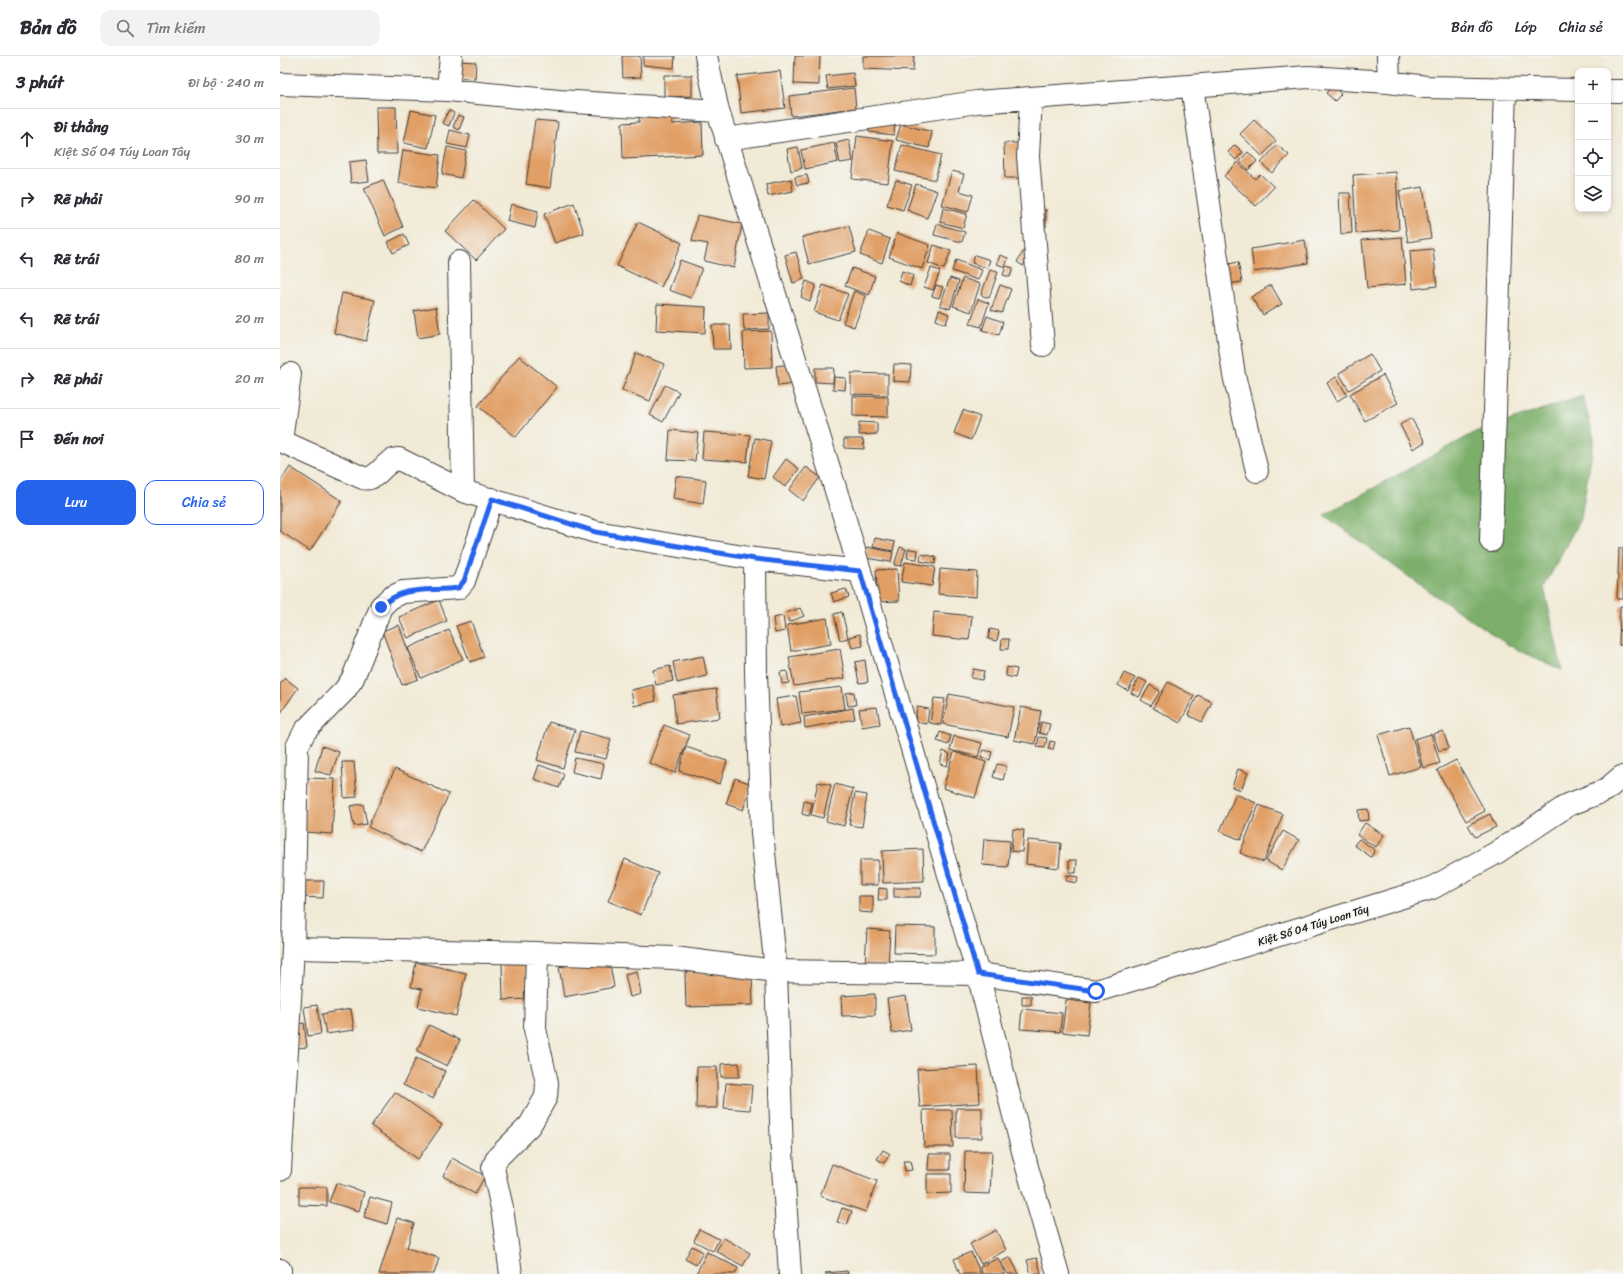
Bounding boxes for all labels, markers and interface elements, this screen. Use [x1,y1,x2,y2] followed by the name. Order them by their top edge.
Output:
[100,10,380,46] search box
[20,11,76,44] text: Bản đồ
[146,15,206,41] text: Tìm kiếm
[1451,15,1493,40] text: Bản đồ
[1515,15,1537,40] text: Lớp
[1559,15,1603,40] text: Chia sẻ
[114,17,136,39] icon: search
[16,67,64,97] text: 3 phút
[1575,68,1611,212] map controls
[1575,68,1611,104] button: +
[188,71,264,94] text: Đi bộ · 240 m
[1575,104,1611,140] button: −
[54,114,109,140] text: Đi thẳng
[235,127,264,150] text: 30 m
[16,128,38,150] icon: ahead
[54,140,190,163] text: Kiệt Số 04 Túy Loan Tây
[1575,140,1611,176] button: locate
[1575,176,1611,212] button: layers
[54,186,102,212] text: Rẽ phải
[234,187,264,210] text: 90 m
[16,188,38,210] icon: right
[54,246,99,272] text: Rẽ trái
[235,247,264,270] text: 80 m
[16,248,38,270] icon: left
[54,306,99,332] text: Rẽ trái
[235,307,264,330] text: 20 m
[16,308,38,330] icon: left
[54,366,102,392] text: Rẽ phải
[235,367,264,390] text: 20 m
[16,368,38,390] icon: right
[54,426,104,452] text: Đến nơi
[16,428,38,450] icon: arrive
[16,480,136,525] button: Lưu
[144,480,264,525] button: Chia sẻ
[372,598,390,616] route end
[1255,899,1371,951] street label: Kiệt Số 04 Túy Loan Tây
[1087,982,1105,1000] route start

